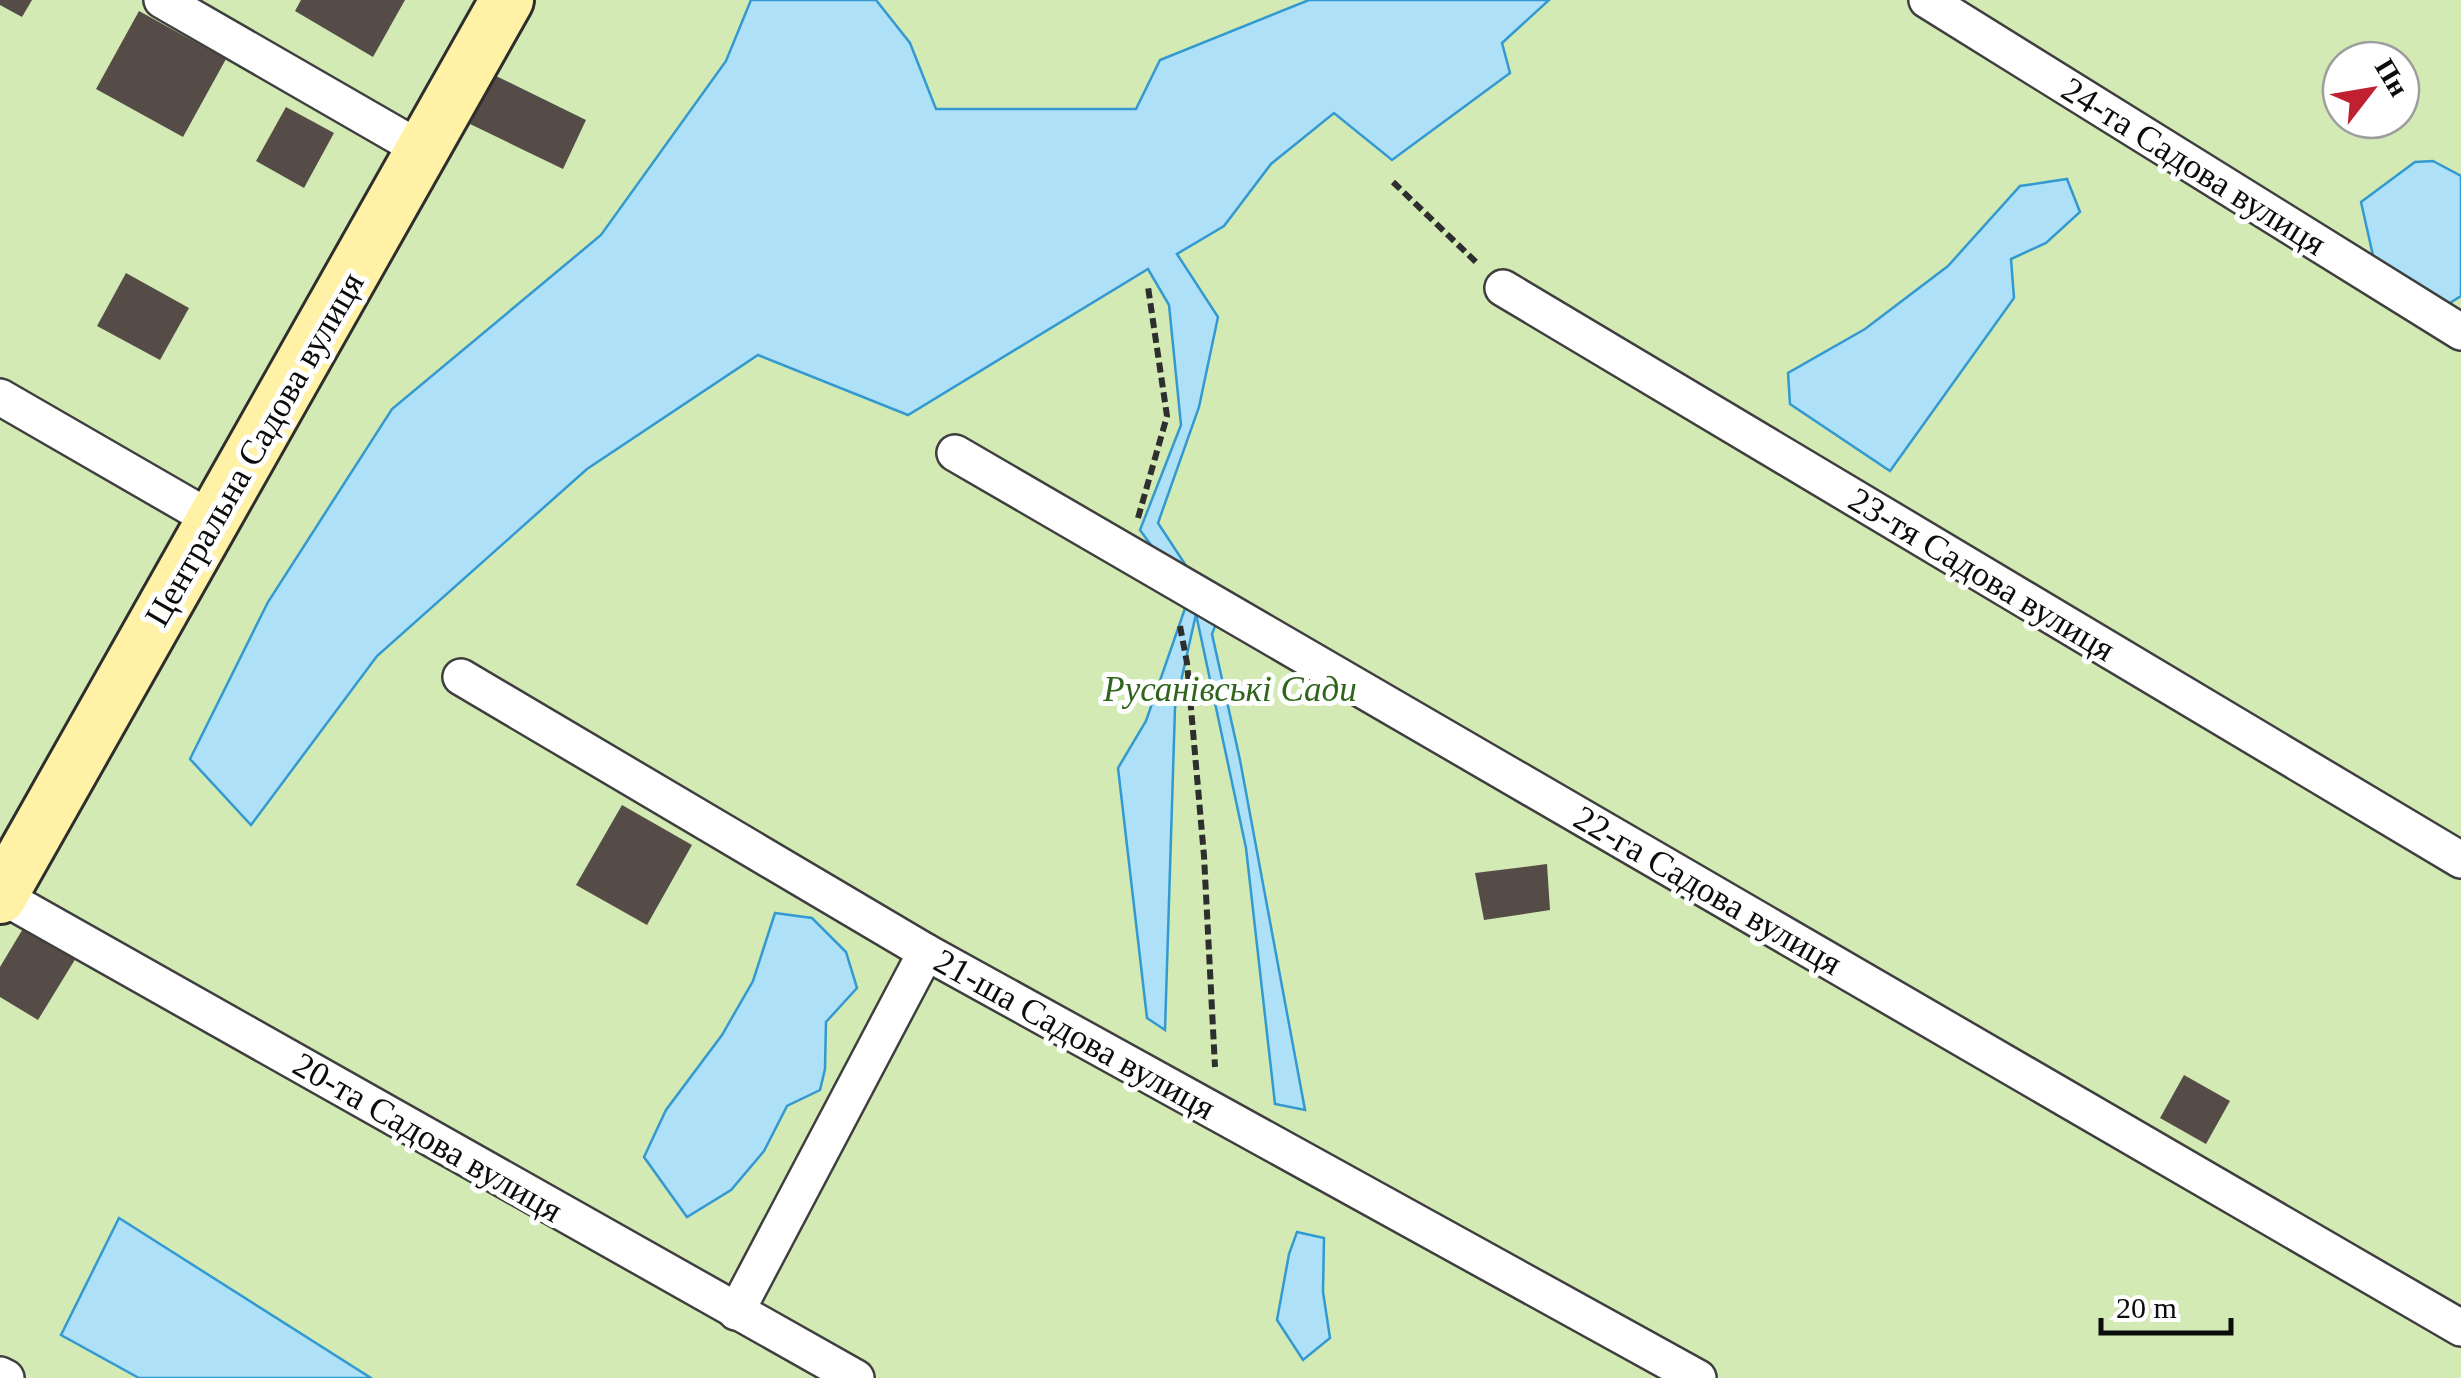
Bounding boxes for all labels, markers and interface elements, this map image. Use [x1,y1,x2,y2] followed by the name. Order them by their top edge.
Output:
[2321,40,2421,140] north arrow
[2369,53,2415,102] text: Пн
[2055,69,2333,263] street label: 24-та Садова вулиця
[137,265,372,633] street label: Центральна Садова вулиця
[1842,480,2122,669] street label: 23-тя Садова вулиця
[1102,670,1357,709] park label: Русанівські Сади
[1567,798,1848,983] street label: 22-га Садова вулиця
[928,941,1222,1128] street label: 21-ша Садова вулиця
[287,1045,569,1230] street label: 20-та Садова вулиця
[2101,1273,2231,1335] scale bar
[2116,1291,2177,1324] text: 20 m

